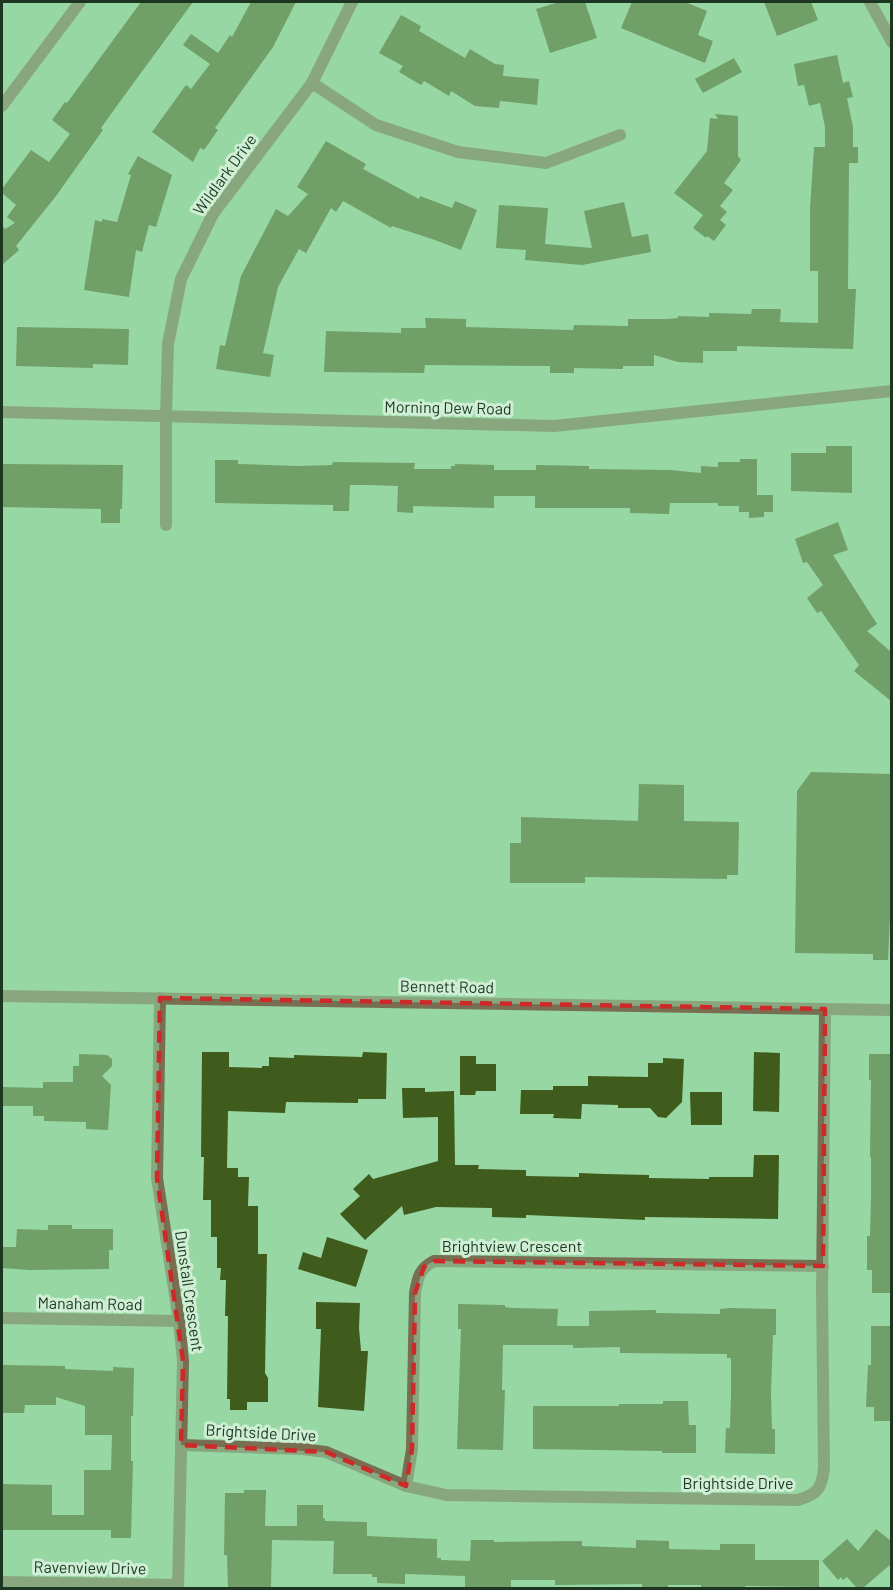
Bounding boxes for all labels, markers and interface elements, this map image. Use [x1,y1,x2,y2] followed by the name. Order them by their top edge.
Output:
[188,130,260,218] street label: Wildlark Drive
[384,396,512,418] street label: Morning Dew Road
[400,976,494,996] street label: Bennett Road
[172,1229,208,1353] street label: Dunstall Crescent
[442,1236,582,1255] street label: Brightview Crescent
[37,1293,143,1313] street label: Manaham Road
[205,1420,317,1444] street label: Brightside Drive
[683,1473,793,1492] street label: Brightside Drive
[34,1557,146,1577] street label: Ravenview Drive

